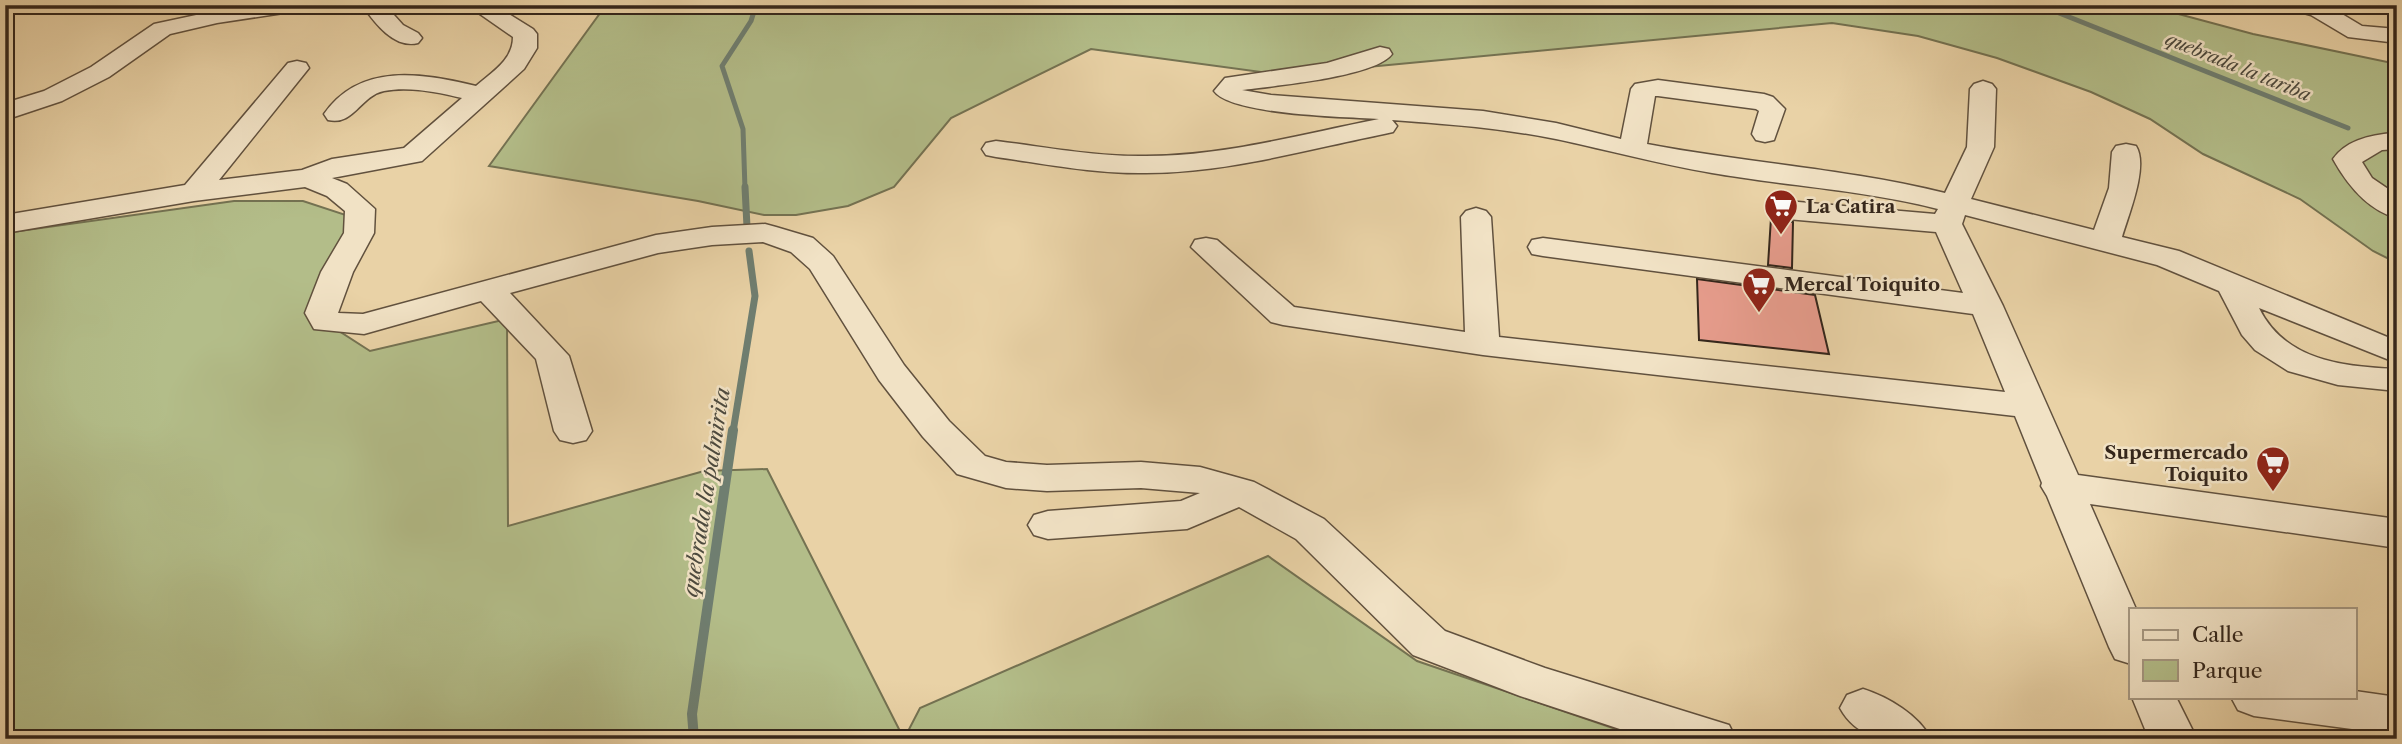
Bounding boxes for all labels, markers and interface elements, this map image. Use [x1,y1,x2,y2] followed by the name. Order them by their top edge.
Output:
[2162,28,2314,106] water label: quebrada la tariba
[1762,187,1800,236] supermarket icon: La Catira
[1806,195,1896,218] place label: La Catira
[1740,265,1778,314] supermarket icon: Mercal Toiquito
[1784,273,1940,296] place label: Mercal Toiquito
[677,385,735,598] water label: quebrada la palmirita
[2104,441,2248,486] place label: Supermercado Toiquito
[2254,444,2292,493] supermarket icon: Supermercado Toiquito
[2129,608,2356,698] legend
[2192,622,2244,647] text: Calle
[2192,658,2263,683] text: Parque

